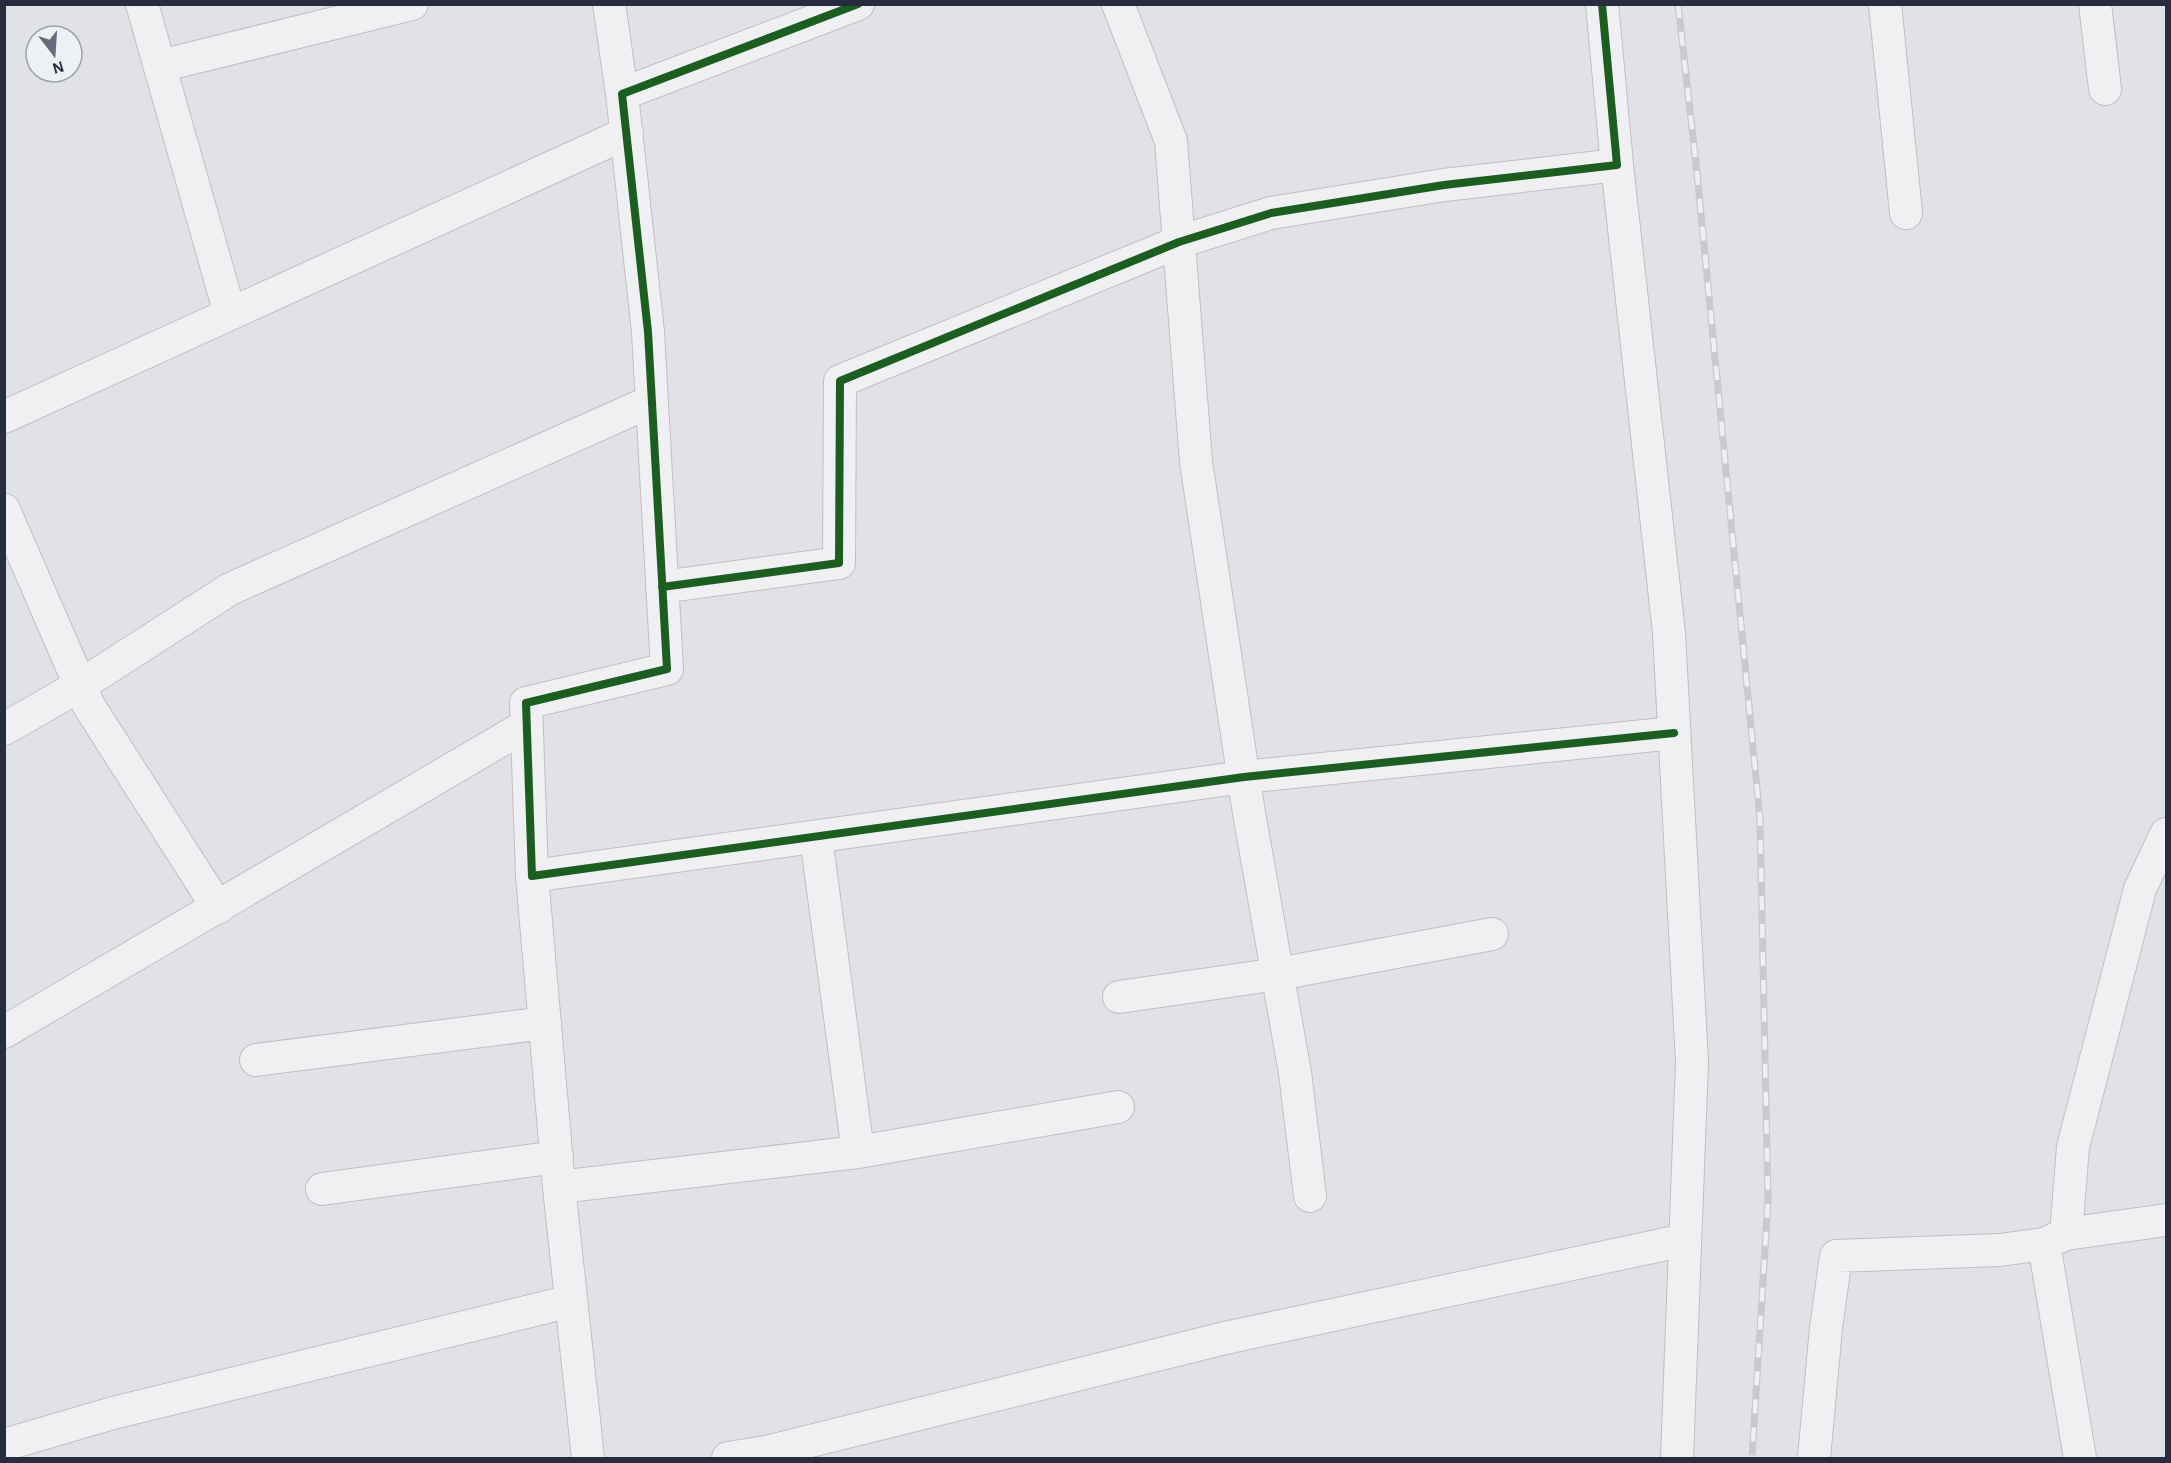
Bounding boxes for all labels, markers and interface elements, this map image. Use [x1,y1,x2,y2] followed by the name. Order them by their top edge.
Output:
[24,24,84,84] north arrow
[50,58,66,77] text: N

